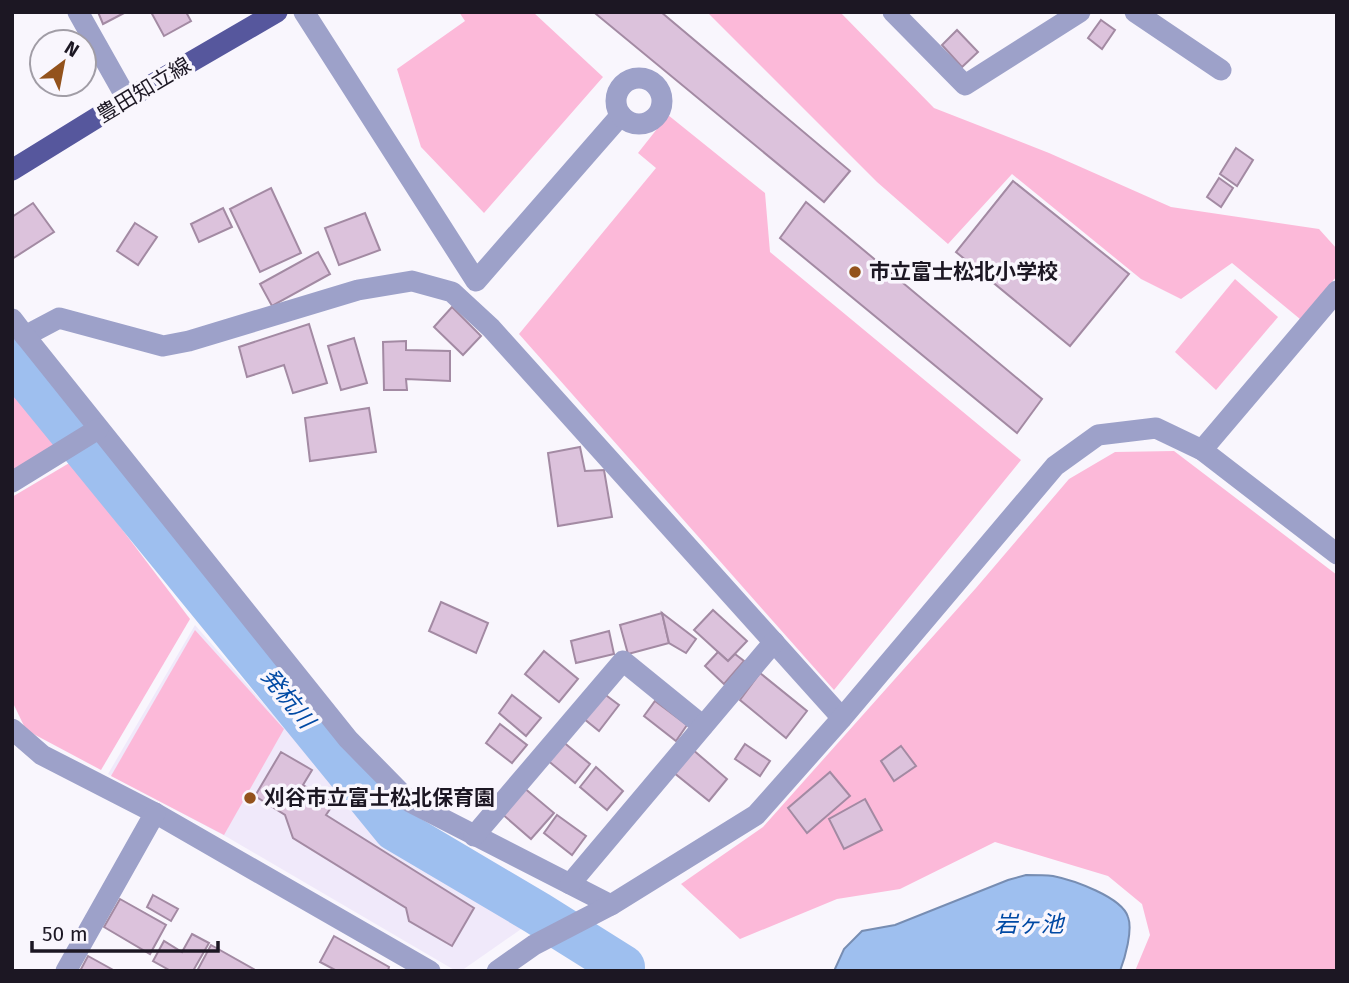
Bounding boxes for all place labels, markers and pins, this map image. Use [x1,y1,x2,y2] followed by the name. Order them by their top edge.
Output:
[869,259,1058,285] place label: 市立富士松北小学校
[847,264,863,280] marker: 市立富士松北小学校
[264,785,495,811] place label: 刈谷市立富士松北保育園
[242,790,258,806] marker: 刈谷市立富士松北保育園

